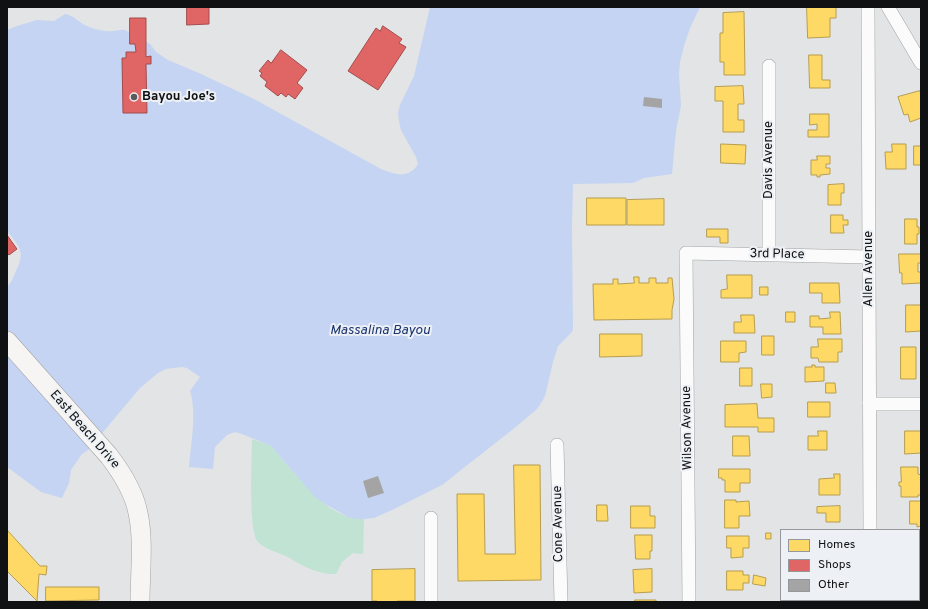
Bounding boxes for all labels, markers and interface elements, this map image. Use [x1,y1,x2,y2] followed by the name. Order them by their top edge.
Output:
[142,89,215,105] place label: Bayou Joe's
[129,92,139,102] marker: Bayou Joe's
[761,121,777,199] street label: Davis Avenue
[861,231,877,307] street label: Allen Avenue
[749,247,805,263] street label: 3rd Place
[330,323,430,339] water label: Massalina Bayou
[679,386,697,470] street label: Wilson Avenue
[46,388,122,472] street label: East Beach Drive
[551,486,567,562] street label: Cone Avenue
[780,529,920,601] legend
[818,537,855,553] text: Homes
[818,557,851,573] text: Shops
[818,577,849,593] text: Other

